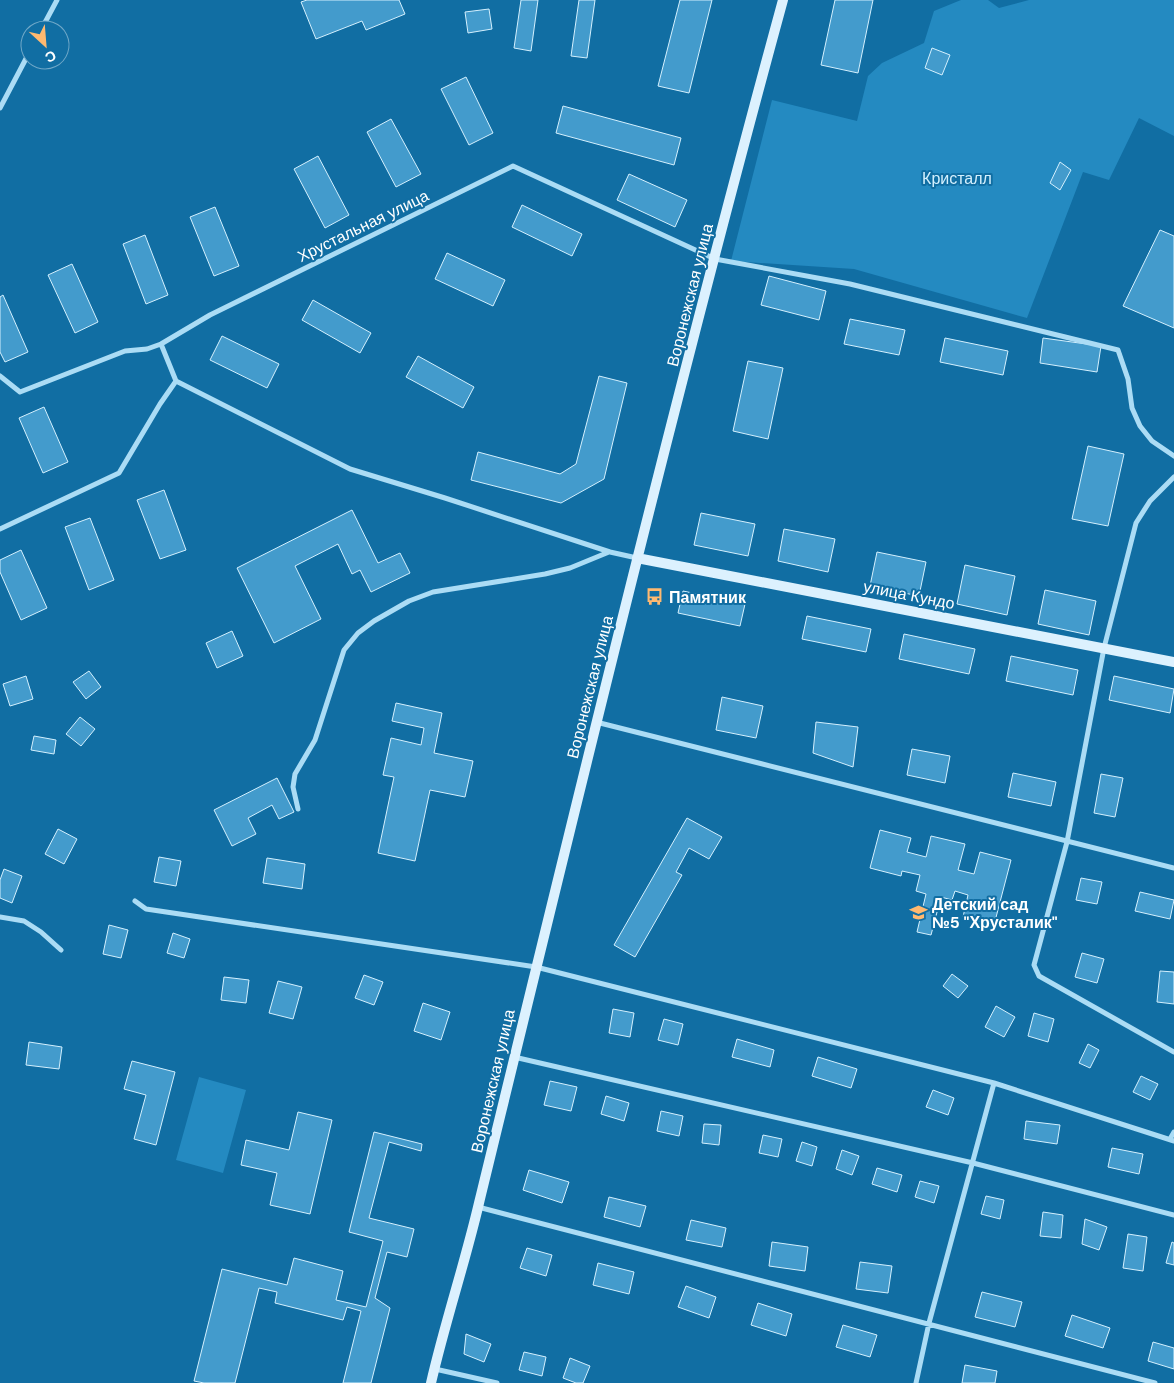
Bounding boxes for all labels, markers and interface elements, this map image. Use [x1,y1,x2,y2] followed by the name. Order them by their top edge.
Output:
[20,20,70,70] north arrow
[42,46,59,67] text: С
[922,168,992,189] park label: Кристалл
[294,185,432,267] street label: Хрустальная улица
[662,221,718,369] street label: Воронежская улица
[862,576,957,614] street label: улица Кундо
[645,587,665,607] bus stop icon: Памятник
[669,587,747,608] place label: Памятник
[562,613,618,761] street label: Воронежская улица
[932,894,1058,933] place label: Детский сад №5 "Хрусталик"
[908,903,928,923] school or university icon: Детский сад №5 "Хрусталик"
[466,1007,520,1155] street label: Воронежская улица

